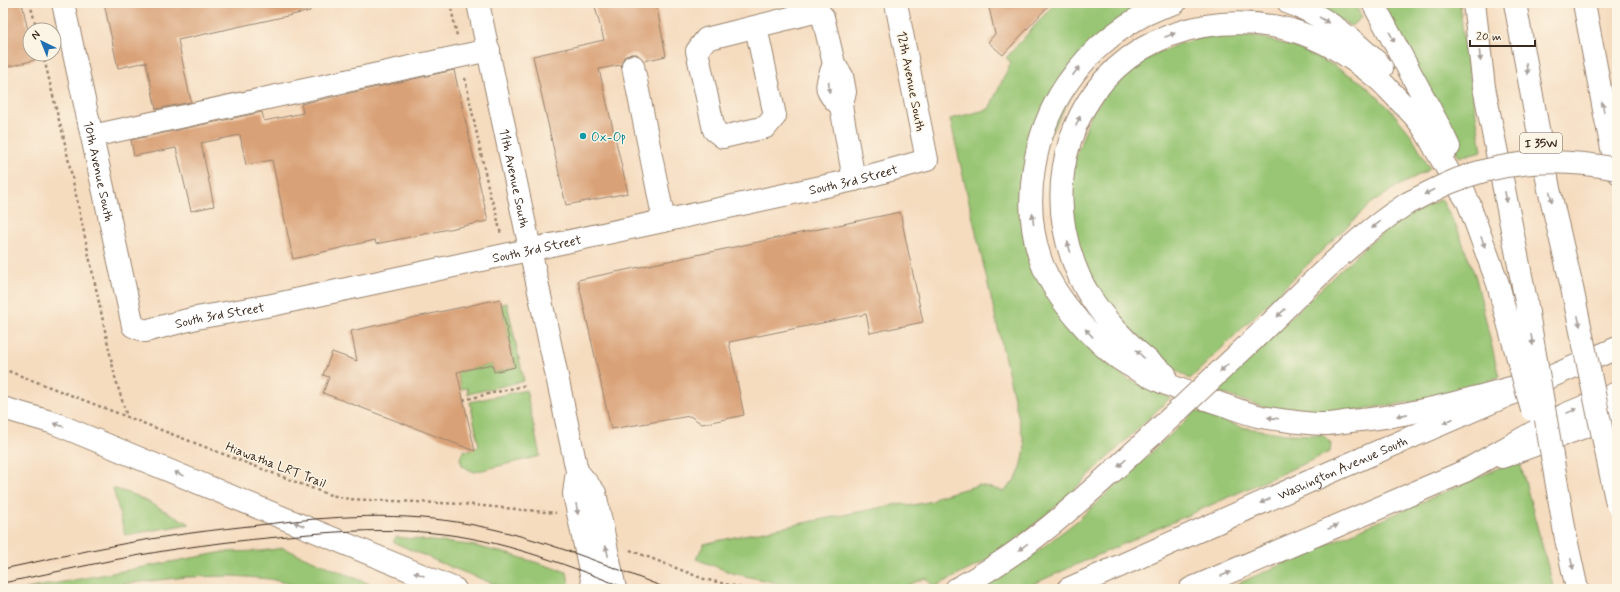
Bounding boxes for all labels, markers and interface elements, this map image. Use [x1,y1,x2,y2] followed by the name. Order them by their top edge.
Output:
[1319,16,1329,24] one-way arrow
[22,22,62,62] north arrow
[1470,22,1535,48] scale bar
[28,28,43,43] text: N
[1476,29,1502,45] text: 20 m
[892,30,929,133] street label: 12th Avenue South
[1165,31,1177,37] one-way arrow
[1389,31,1395,43] one-way arrow
[1477,50,1483,62] one-way arrow
[1524,63,1530,75] one-way arrow
[1072,66,1080,76] one-way arrow
[825,81,832,94] one-way arrow
[1600,100,1606,113] one-way arrow
[1075,114,1081,126] one-way arrow
[79,119,117,223] street label: 10th Avenue South
[495,127,532,230] street label: 11th Avenue South
[591,129,626,146] place label: Ox-Op
[578,131,588,141] marker: Ox-Op
[1520,133,1562,153] road number: I 35W
[808,161,900,199] street label: South 3rd Street
[1424,189,1435,196] one-way arrow
[1503,191,1509,203] one-way arrow
[1548,191,1554,203] one-way arrow
[1030,213,1036,225] one-way arrow
[1371,220,1382,229] one-way arrow
[491,232,583,267] street label: South 3rd Street
[1481,236,1487,248] one-way arrow
[1066,241,1072,253] one-way arrow
[173,299,266,333] street label: South 3rd Street
[1276,308,1286,318] one-way arrow
[1576,315,1582,327] one-way arrow
[1085,327,1094,338] one-way arrow
[1530,334,1536,346] one-way arrow
[1136,349,1145,359] one-way arrow
[1219,363,1229,372] one-way arrow
[1567,408,1579,414] one-way arrow
[1396,412,1408,418] one-way arrow
[1267,415,1279,421] one-way arrow
[1443,418,1454,424] one-way arrow
[52,421,64,427] one-way arrow
[1275,433,1410,504] street label: Washington Avenue South
[223,438,328,492] street label: Hiawatha LRT Trail
[1117,458,1128,467] one-way arrow
[172,471,184,477] one-way arrow
[1259,498,1271,504] one-way arrow
[574,503,580,515] one-way arrow
[292,521,304,527] one-way arrow
[1328,524,1340,530] one-way arrow
[1018,543,1029,551] one-way arrow
[604,545,610,557] one-way arrow
[1569,558,1575,570] one-way arrow
[1220,570,1232,577] one-way arrow
[413,571,425,577] one-way arrow

